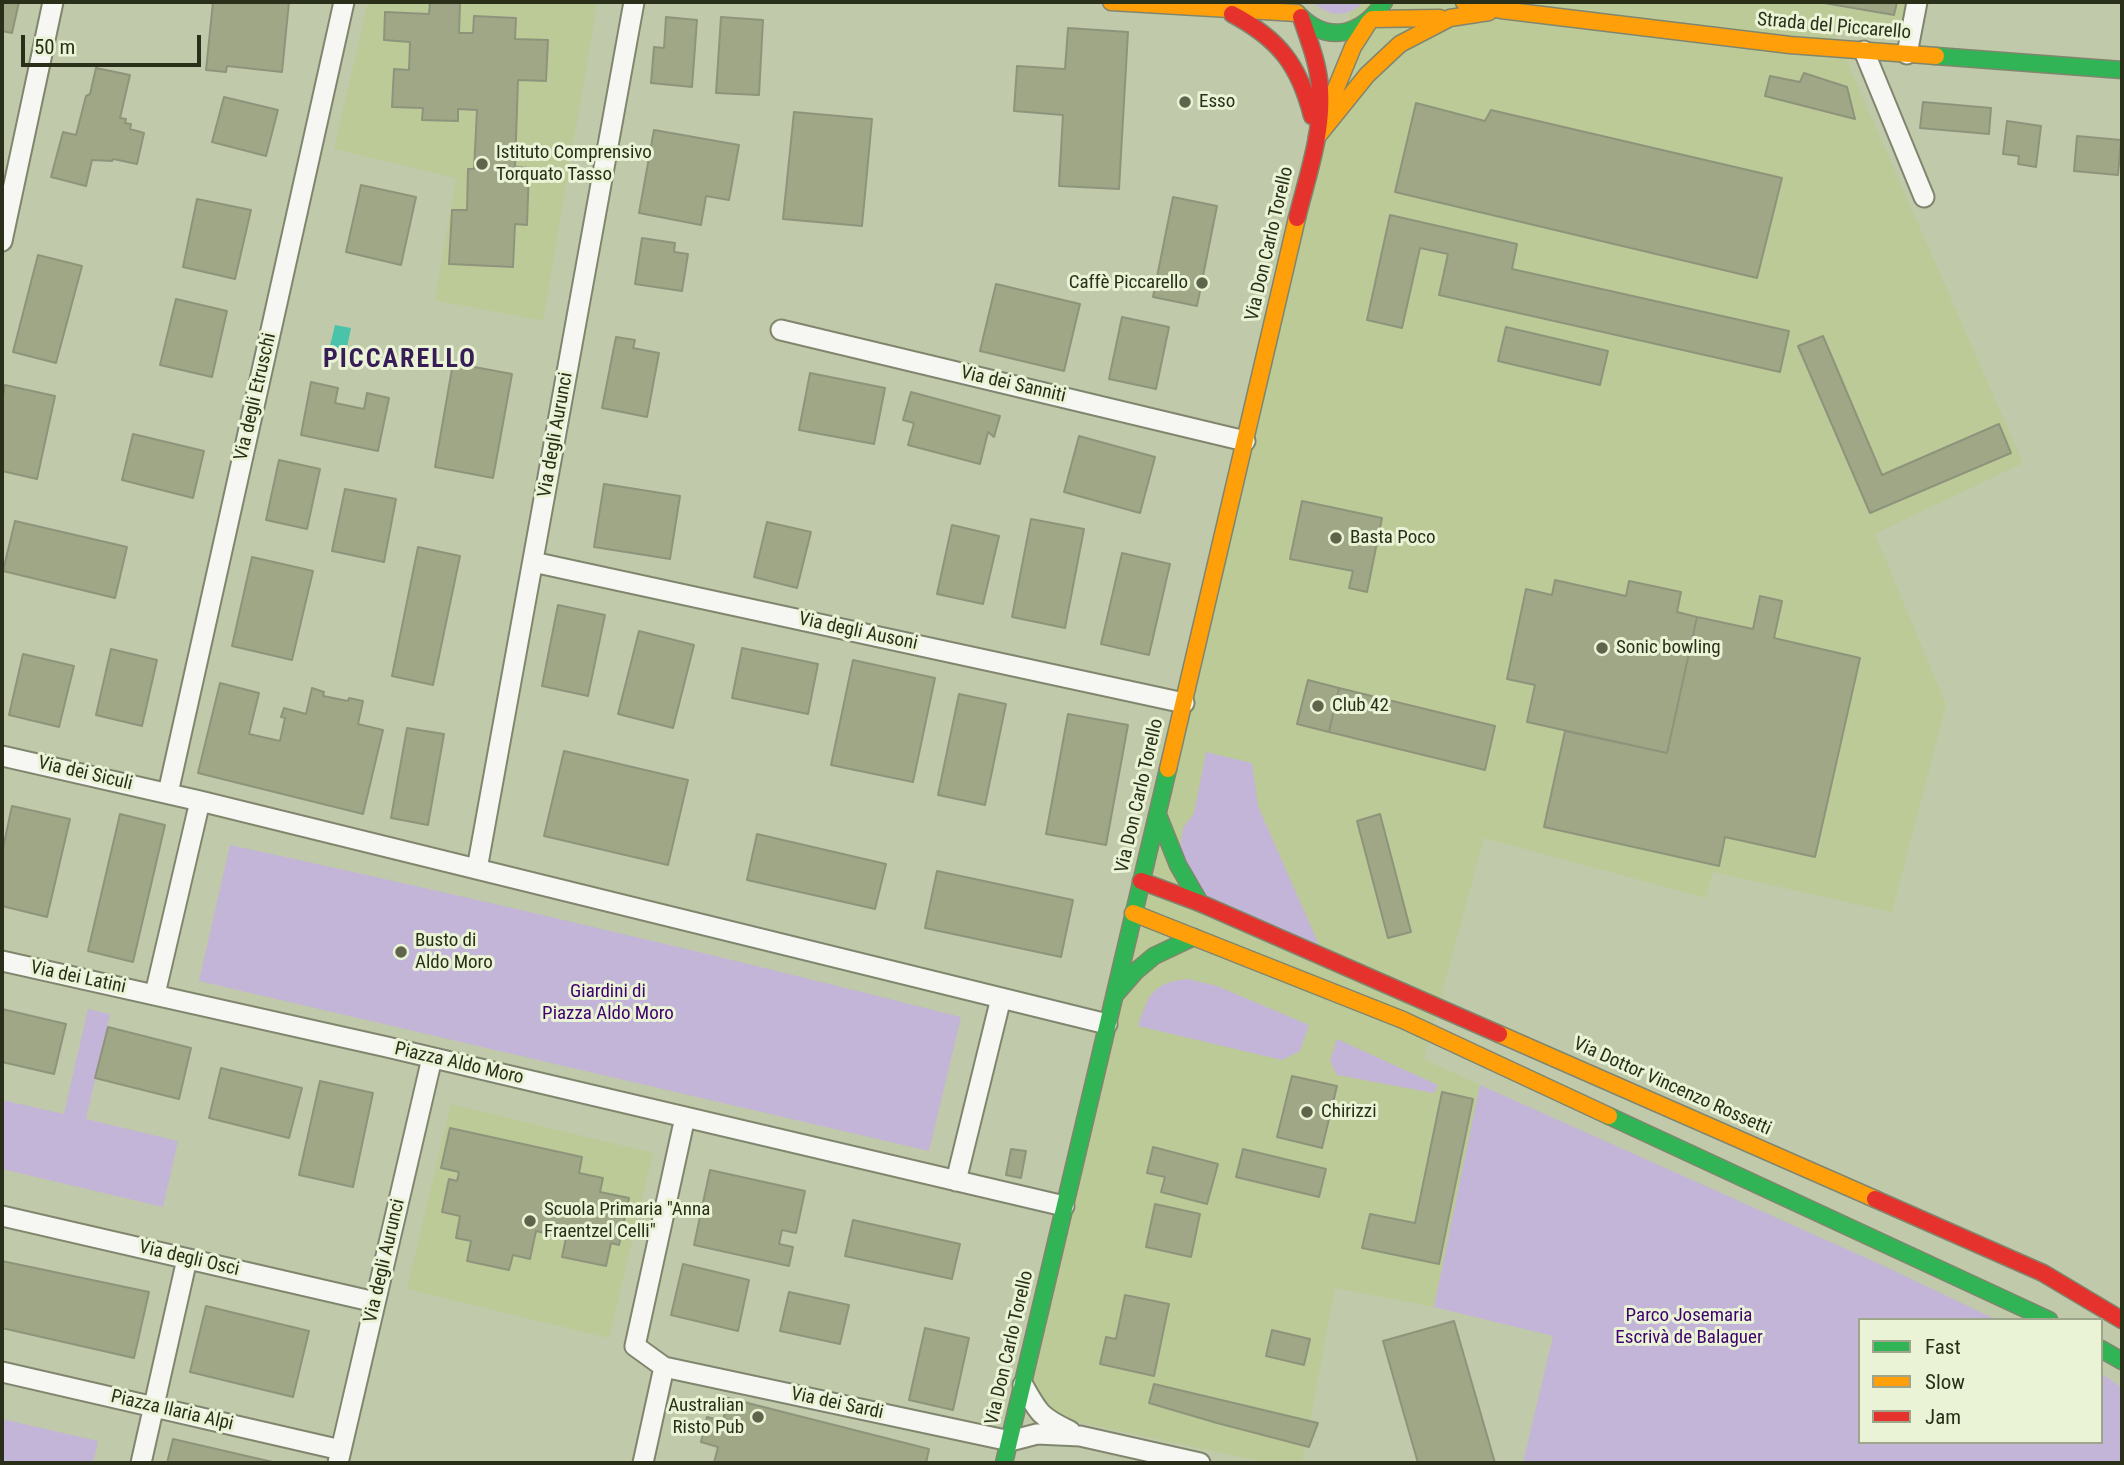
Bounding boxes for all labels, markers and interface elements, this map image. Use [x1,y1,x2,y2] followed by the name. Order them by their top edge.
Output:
[1756,9,1912,45] street label: Strada del Piccarello
[24,21,205,65] scale bar
[34,35,75,59] text: 50 m
[1199,91,1235,113] place label: Esso
[1177,94,1193,110] marker: Esso
[496,142,652,186] place label: Istituto Comprensivo Torquato Tasso
[474,156,490,172] marker: Istituto Comprensivo Torquato Tasso
[1241,165,1299,323] street label: Via Don Carlo Torello
[1069,272,1188,294] place label: Caffè Piccarello
[1194,275,1210,291] marker: Caffè Piccarello
[230,331,282,463] street label: Via degli Etruschi
[324,344,476,376] district label: PICCARELLO
[958,362,1068,408] street label: Via dei Sanniti
[534,371,578,499] street label: Via degli Aurunci
[1350,527,1435,549] place label: Basta Poco
[1328,530,1344,546] marker: Basta Poco
[796,608,920,656] street label: Via degli Ausoni
[1616,637,1721,659] place label: Sonic bowling
[1594,640,1610,656] marker: Sonic bowling
[1332,695,1389,717] place label: Club 42
[1310,698,1326,714] marker: Club 42
[1111,717,1169,875] street label: Via Don Carlo Torello
[35,752,135,796] street label: Via dei Siculi
[415,930,493,974] place label: Busto di Aldo Moro
[393,944,409,960] marker: Busto di Aldo Moro
[28,957,128,999] street label: Via dei Latini
[542,981,674,1025] park label: Giardini di Piazza Aldo Moro
[1569,1033,1775,1141] street label: Via Dottor Vincenzo Rossetti
[392,1038,526,1090] street label: Piazza Aldo Moro
[1321,1101,1376,1123] place label: Chirizzi
[1299,1104,1315,1120] marker: Chirizzi
[360,1197,410,1325] street label: Via degli Aurunci
[544,1199,710,1243] place label: Scuola Primaria "Anna Fraentzel Celli"
[522,1213,538,1229] marker: Scuola Primaria "Anna Fraentzel Celli"
[137,1236,241,1282] street label: Via degli Osci
[981,1269,1039,1427] street label: Via Don Carlo Torello
[1615,1305,1763,1349] park label: Parco Josemaria Escrivà de Balaguer
[1858,1318,2103,1444] legend
[1925,1335,1961,1359] text: Fast
[1925,1370,1965,1394] text: Slow
[789,1383,885,1425] street label: Via dei Sardi
[109,1386,235,1436] street label: Piazza Ilaria Alpi
[668,1395,744,1439] place label: Australian Risto Pub
[1925,1405,1961,1429] text: Jam
[750,1409,766,1425] marker: Australian Risto Pub

